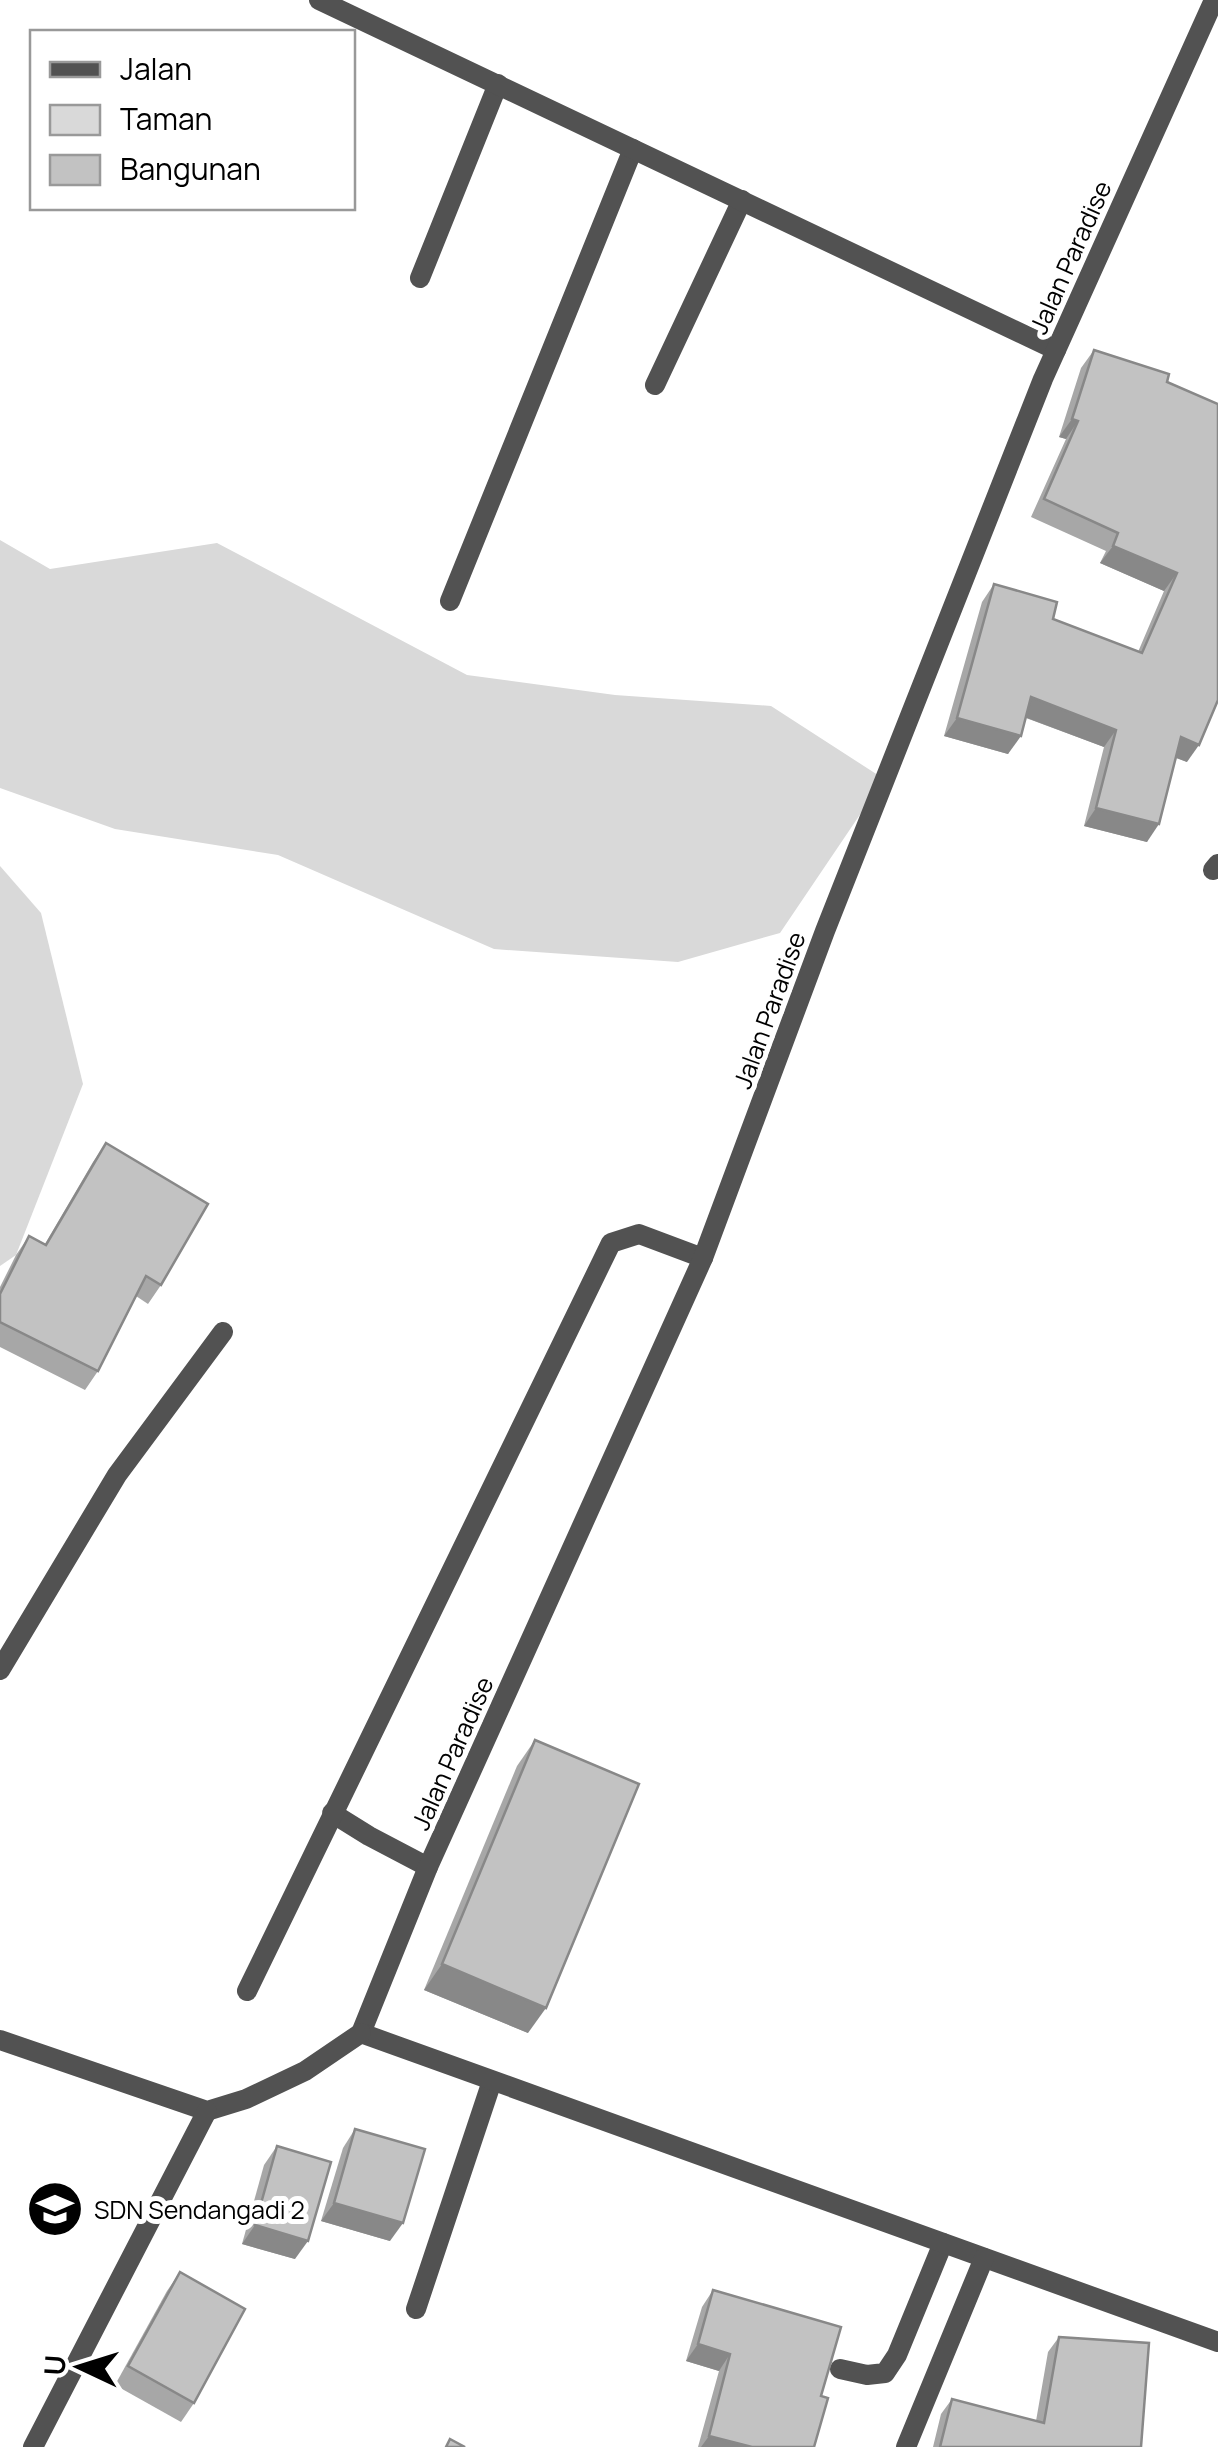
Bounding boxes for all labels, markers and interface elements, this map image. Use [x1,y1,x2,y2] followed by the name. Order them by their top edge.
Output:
[30,30,355,210] legend
[120,48,192,89] text: Jalan
[120,98,212,139] text: Taman
[120,148,261,189] text: Bangunan
[1021,175,1119,339] street label: Jalan Paradise
[724,927,814,1093] street label: Jalan Paradise
[403,1671,501,1835] street label: Jalan Paradise
[25,2179,85,2239] school or university icon: SDN Sendangadi 2
[94,2192,305,2227] place label: SDN Sendangadi 2
[30,2317,130,2417] north arrow
[34,2354,74,2377] text: U

